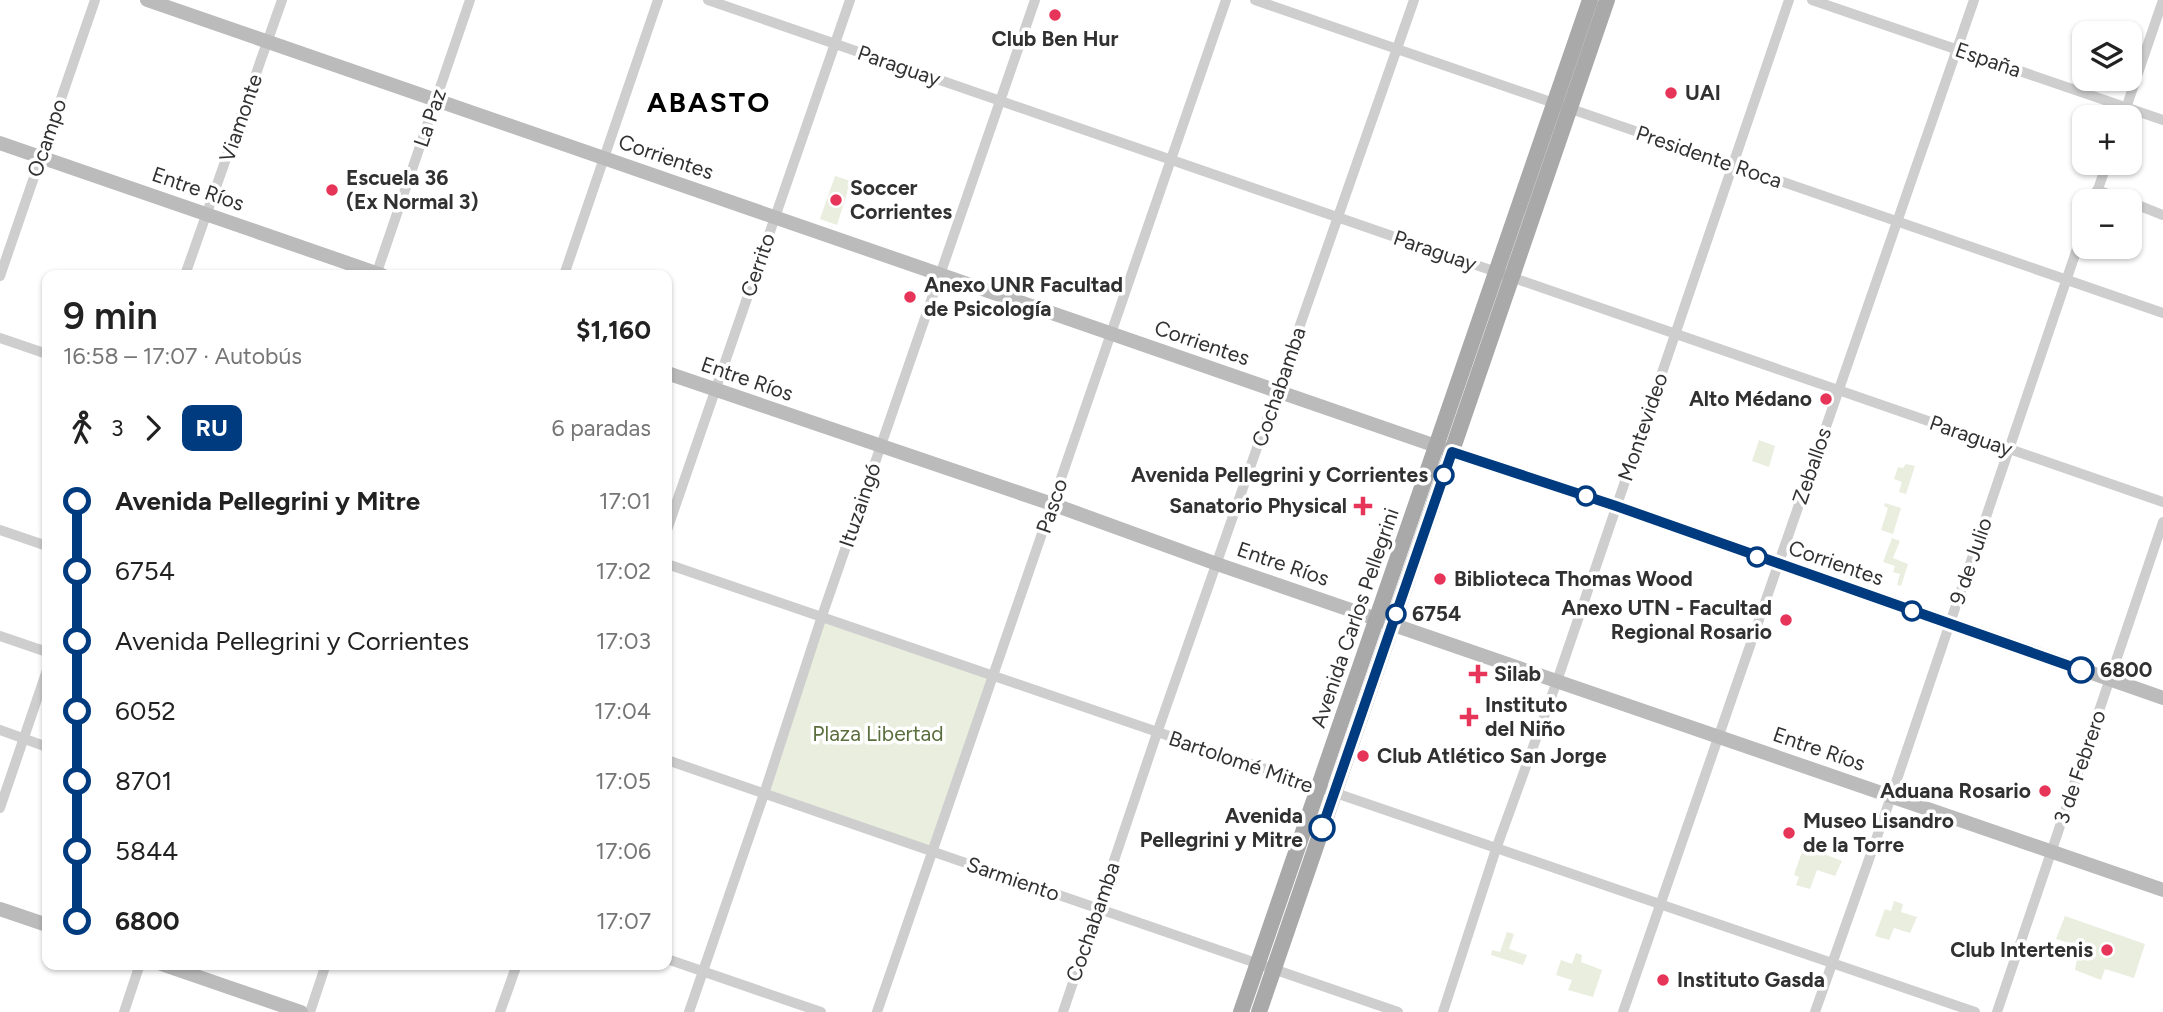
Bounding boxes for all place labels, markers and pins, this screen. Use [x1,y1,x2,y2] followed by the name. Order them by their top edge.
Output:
[1047,7,1063,23] marker: Club Ben Hur
[992,26,1118,51] place label: Club Ben Hur
[1685,80,1721,105] place label: UAI
[1663,85,1679,101] marker: UAI
[346,165,478,214] place label: Escuela 36 (Ex Normal 3)
[850,175,952,224] place label: Soccer Corrientes
[324,182,340,198] marker: Escuela 36 (Ex Normal 3)
[828,192,844,208] marker: Soccer Corrientes
[924,272,1123,321] place label: Anexo UNR Facultad de Psicología
[902,289,918,305] marker: Anexo UNR Facultad de Psicología
[1689,386,1812,411] place label: Alto Médano
[1818,391,1834,407] marker: Alto Médano
[1131,462,1428,487] place label: Avenida Pellegrini y Corrientes
[1434,465,1454,485] marker: Avenida Pellegrini y Corrientes
[1576,486,1596,506] unlabelled marker
[1169,493,1347,518] place label: Sanatorio Physical
[1353,496,1373,516] marker: Sanatorio Physical
[1747,547,1767,567] unlabelled marker
[1454,566,1693,591] place label: Biblioteca Thomas Wood
[1432,571,1448,587] marker: Biblioteca Thomas Wood
[1561,595,1772,644] place label: Anexo UTN - Facultad Regional Rosario
[1412,601,1461,626] place label: 6754
[1902,601,1922,621] unlabelled marker
[1386,604,1406,624] marker: 6754
[1778,612,1794,628] marker: Anexo UTN - Facultad Regional Rosario
[2068,657,2094,683] marker: 6800
[2100,657,2152,682] place label: 6800
[1494,661,1541,686] place label: Silab
[1468,664,1488,684] marker: Silab
[1485,692,1568,741] place label: Instituto del Niño
[1459,707,1479,727] marker: Instituto del Niño
[1377,743,1607,768] place label: Club Atlético San Jorge
[1355,748,1371,764] marker: Club Atlético San Jorge
[1880,778,2031,803] place label: Aduana Rosario
[2037,783,2053,799] marker: Aduana Rosario
[1140,803,1303,852] place label: Avenida Pellegrini y Mitre
[1803,808,1954,857] place label: Museo Lisandro de la Torre
[1309,815,1335,841] marker: Avenida Pellegrini y Mitre
[1781,825,1797,841] marker: Museo Lisandro de la Torre
[1950,937,2093,962] place label: Club Intertenis
[2099,942,2115,958] marker: Club Intertenis
[1677,967,1825,992] place label: Instituto Gasda
[1655,972,1671,988] marker: Instituto Gasda

